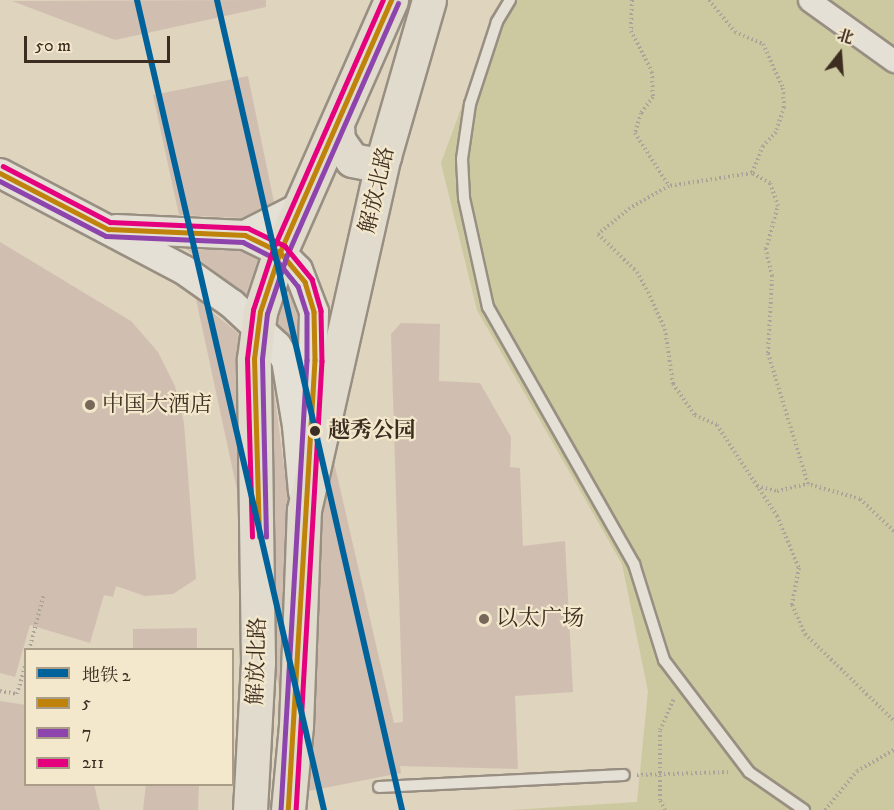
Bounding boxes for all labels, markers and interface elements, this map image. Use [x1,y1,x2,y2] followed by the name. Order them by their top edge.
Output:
[27,24,172,62] scale bar
[810,24,870,84] north arrow
[835,25,856,49] text: 北
[35,35,71,57] text: 50 m
[354,144,400,236] street label: 解放北路
[102,392,212,418] place label: 中国大酒店
[83,398,97,412] marker: 中国大酒店
[328,418,416,444] place label: 越秀公园
[306,422,324,440] marker: 越秀公园
[496,606,584,632] place label: 以太广场
[477,612,491,626] marker: 以太广场
[242,617,272,705] street label: 解放北路
[24,648,234,786] legend
[82,665,131,687] text: 地铁 2
[82,692,91,714] text: 5
[82,722,91,744] text: 7
[82,752,104,774] text: 211

